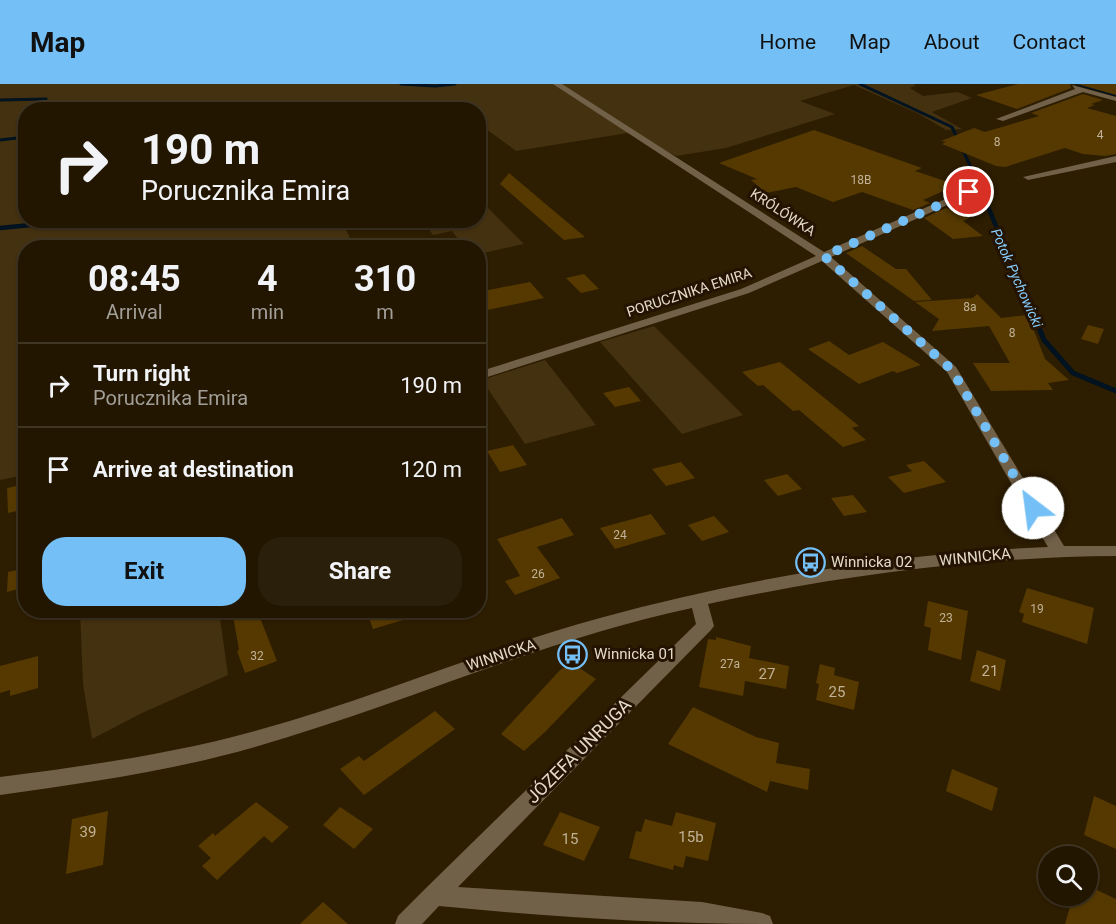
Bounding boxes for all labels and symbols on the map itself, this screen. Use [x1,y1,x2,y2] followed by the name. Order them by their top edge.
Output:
[1097,128,1104,142] house number: 4
[994,135,1001,149] house number: 8
[943,166,994,217] pin
[851,173,871,187] house number: 18B
[748,184,819,239] street label: KRÓLÓWKA
[988,226,1046,331] water label: Potok Pychowicki
[624,264,754,320] street label: PORUCZNIKA EMIRA
[963,300,977,314] house number: 8a
[1009,326,1016,340] house number: 8
[1001,476,1065,540] position arrow
[613,528,627,542] house number: 24
[938,544,1012,570] street label: WINNICKA
[794,546,826,578] bus stop icon: Winnicka 02
[831,553,912,571] place label: Winnicka 02
[531,567,545,581] house number: 26
[1030,602,1044,616] house number: 19
[939,611,953,625] house number: 23
[464,635,538,675] street label: WINNICKA
[557,638,589,670] bus stop icon: Winnicka 01
[594,645,675,663] place label: Winnicka 01
[250,649,264,663] house number: 32
[720,657,740,671] house number: 27a
[982,662,998,680] house number: 21
[759,665,775,683] house number: 27
[829,683,845,701] house number: 25
[522,694,635,807] street label: JÓZEFA UNRUGA
[80,823,96,841] house number: 39
[678,828,704,846] house number: 15b
[562,830,578,848] house number: 15

